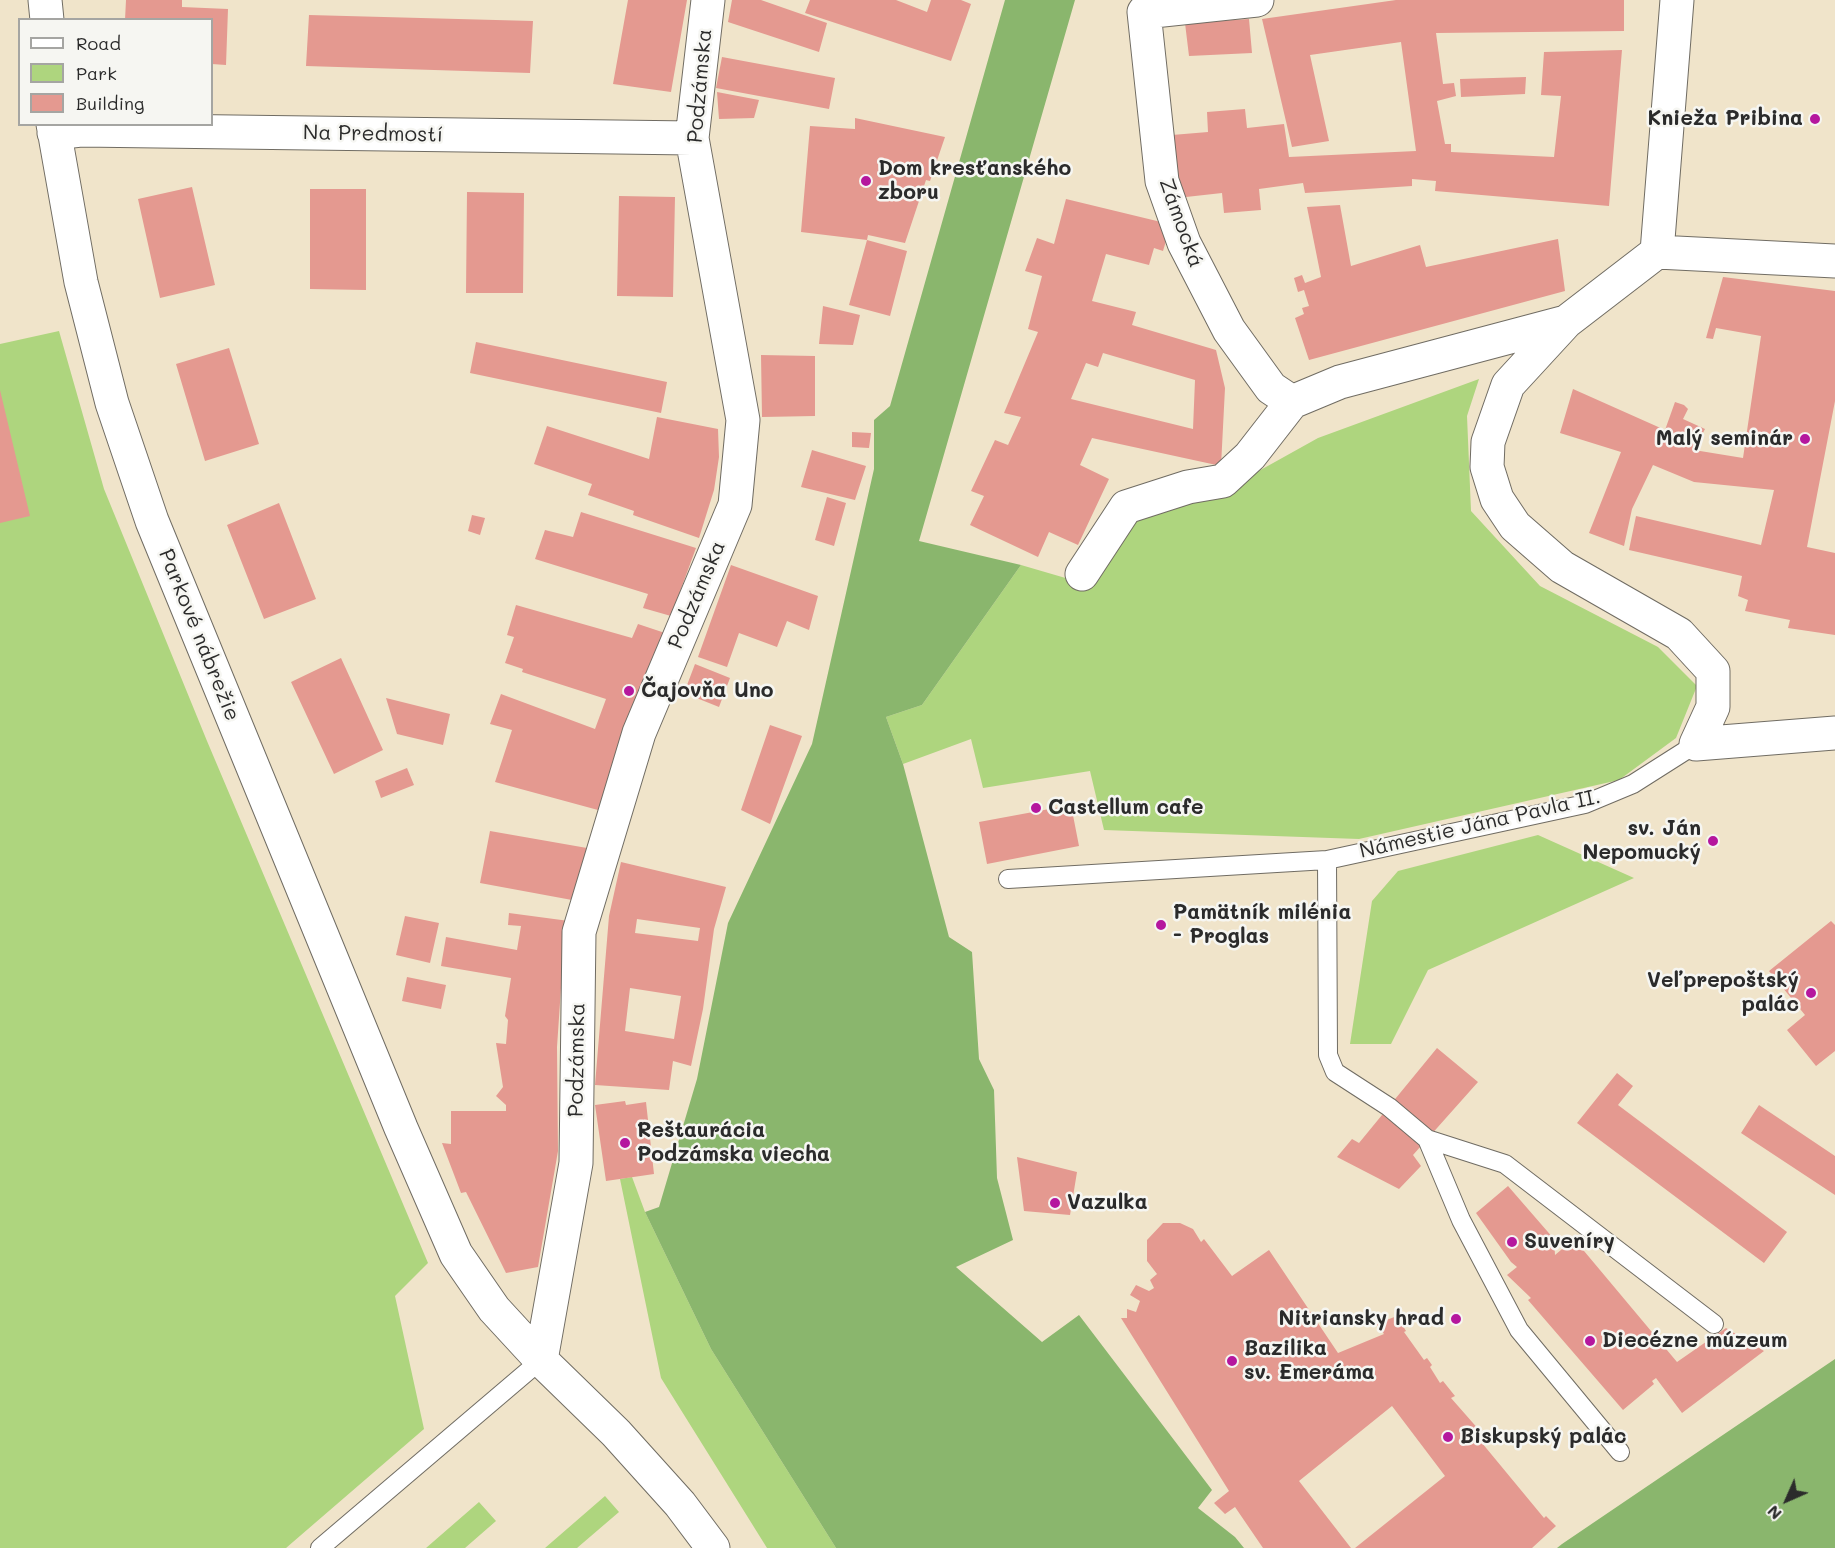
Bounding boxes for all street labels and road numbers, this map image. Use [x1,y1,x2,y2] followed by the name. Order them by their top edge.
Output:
[682,28,718,144] street label: Podzámska
[303,120,443,148] street label: Na Predmostí
[1153,175,1209,271] street label: Zámocká
[663,537,731,653] street label: Podzámska
[153,545,245,725] street label: Parkové nábrežie
[1357,784,1603,864] street label: Námestie Jána Pavla II.
[563,1003,591,1117] street label: Podzámska

